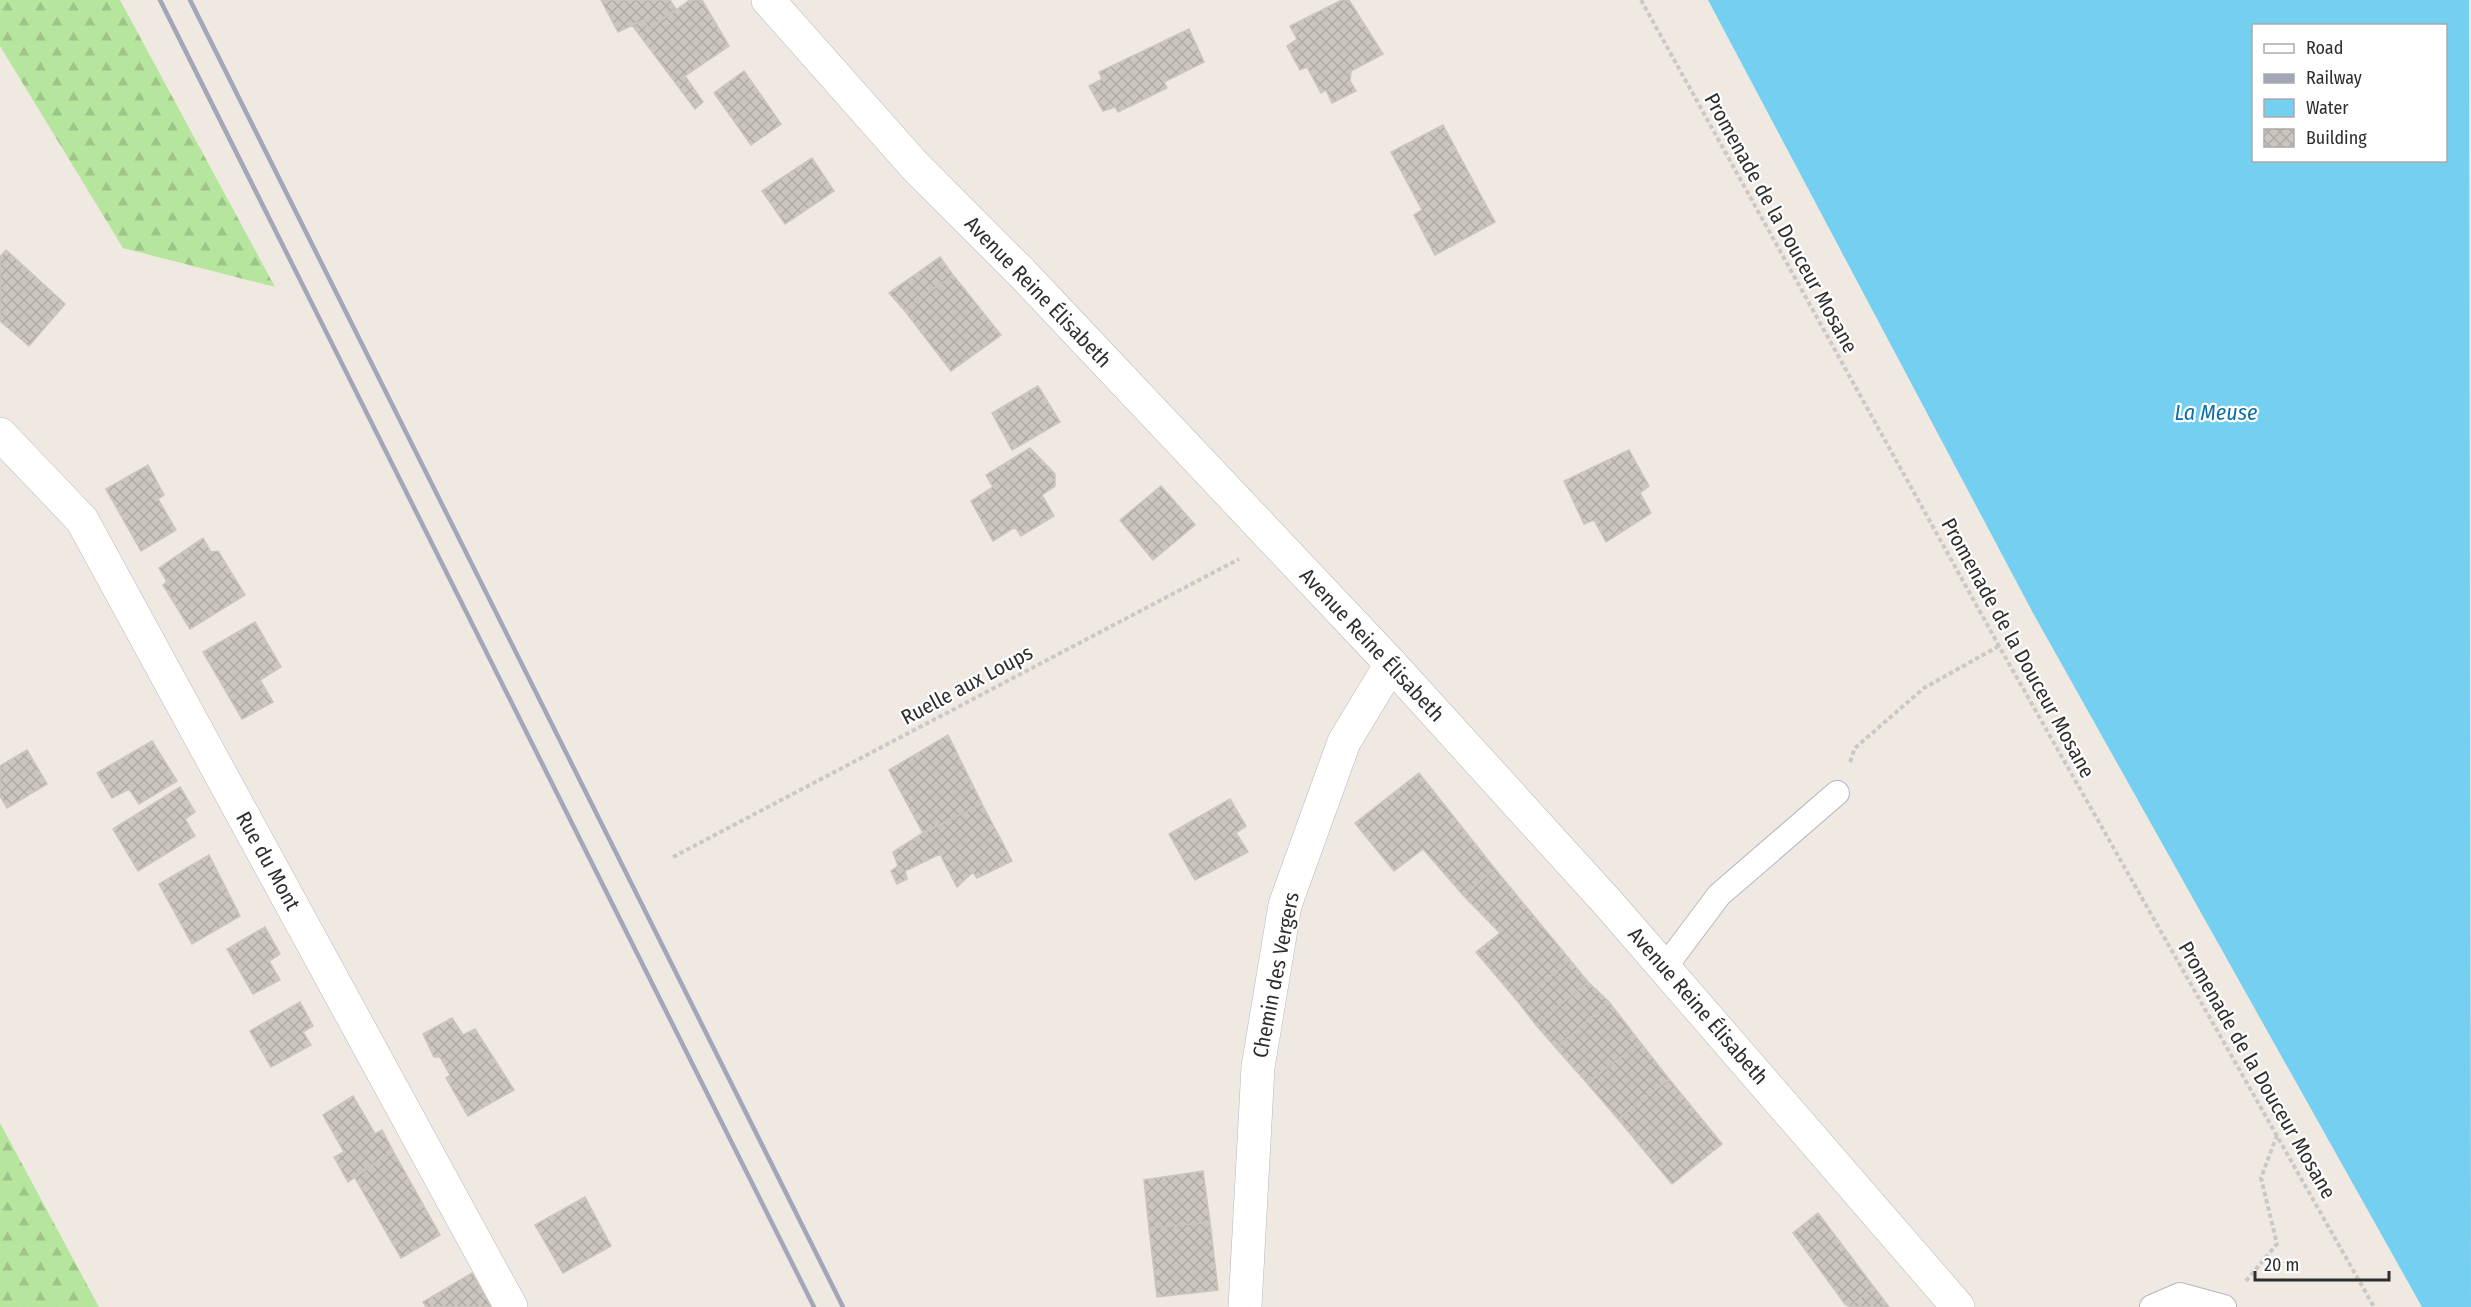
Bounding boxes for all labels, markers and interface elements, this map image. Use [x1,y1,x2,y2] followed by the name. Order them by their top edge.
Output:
[2252,24,2447,162] legend
[2306,37,2343,59] text: Road
[2306,67,2362,89] text: Railway
[1699,89,1863,357] street label: Promenade de la Douceur Mosane
[2306,97,2349,119] text: Water
[2306,127,2367,149] text: Building
[959,211,1117,373] street label: Avenue Reine Élisabeth
[2175,399,2257,426] water label: La Meuse
[1936,514,2100,782] street label: Promenade de la Douceur Mosane
[1294,563,1450,727] street label: Avenue Reine Élisabeth
[897,639,1037,731] street label: Ruelle aux Loups
[230,807,306,915] street label: Rue du Mont
[1247,890,1305,1060] street label: Chemin des Vergers
[1622,922,1774,1090] street label: Avenue Reine Élisabeth
[2172,937,2342,1203] street label: Promenade de la Douceur Mosane
[2255,1244,2388,1282] scale bar
[2264,1254,2299,1276] text: 20 m

